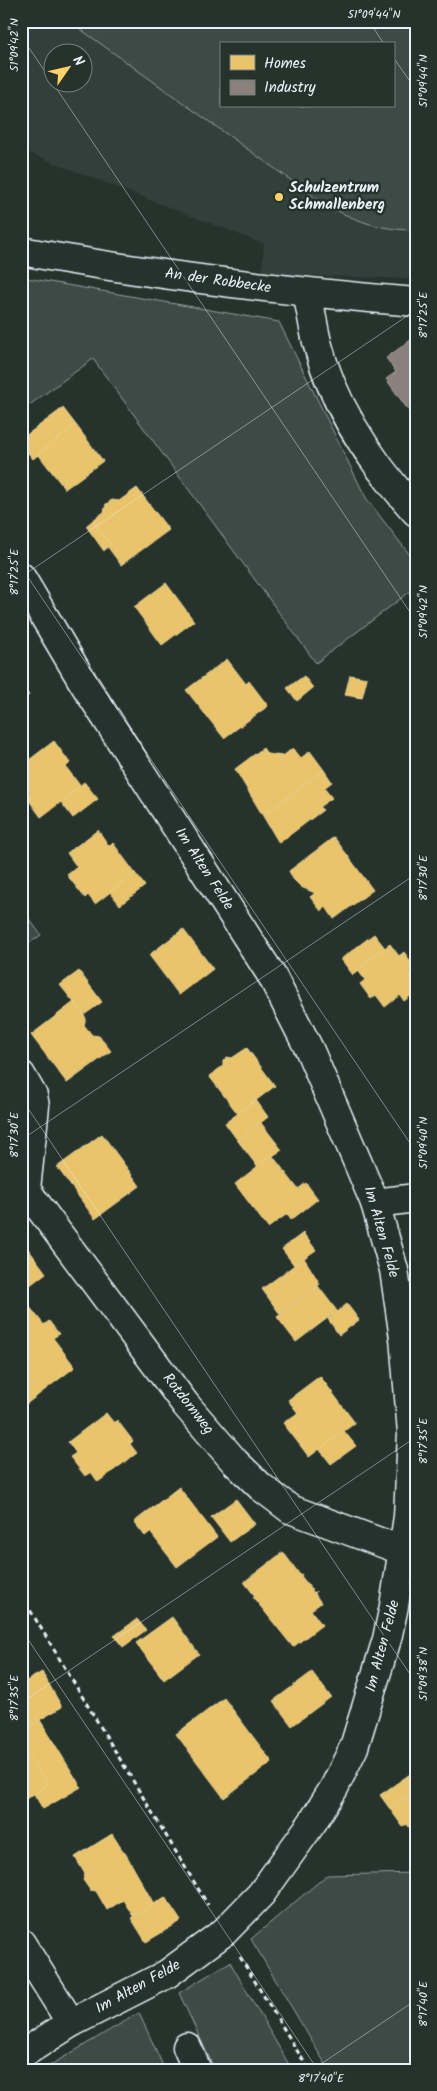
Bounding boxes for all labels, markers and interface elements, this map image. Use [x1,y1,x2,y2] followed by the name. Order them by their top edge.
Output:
[347,5,401,24] text: 51°09'44"N
[5,18,24,72] text: 51°09'42"N
[42,42,92,92] north arrow
[220,42,394,108] legend
[66,51,90,71] text: N
[264,52,307,76] text: Homes
[414,54,433,108] text: 51°09'44"N
[264,76,317,100] text: Industry
[289,176,385,217] place label: Schulzentrum Schmallenberg
[273,191,285,203] marker: Schulzentrum Schmallenberg
[163,262,273,300] street label: An der Robbecke
[414,291,433,338] text: 8°17'25"E
[5,548,24,595] text: 8°17'25"E
[414,585,433,639] text: 51°09'42"N
[168,823,240,915] street label: Im Alten Felde
[414,854,433,901] text: 8°17'30"E
[5,1111,24,1158] text: 8°17'30"E
[414,1117,433,1169] text: 51°09'40"N
[356,1183,406,1281] street label: Im Alten Felde
[156,1368,220,1440] street label: Rotdornweg
[414,1417,433,1464] text: 8°17'35"E
[359,1597,407,1695] street label: Im Alten Felde
[414,1647,433,1701] text: 51°09'38"N
[5,1674,24,1721] text: 8°17'35"E
[91,1953,185,2020] street label: Im Alten Felde
[414,1980,433,2027] text: 8°17'40"E
[298,2069,345,2088] text: 8°17'40"E

